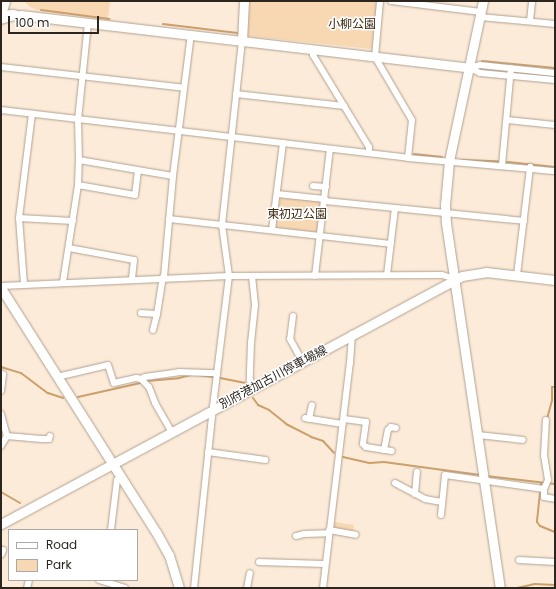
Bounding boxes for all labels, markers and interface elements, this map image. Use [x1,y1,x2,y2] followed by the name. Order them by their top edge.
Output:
[10,8,101,34] scale bar
[15,14,49,31] text: 100 m
[328,17,376,31] park label: 小柳公園
[267,207,327,221] park label: 東初辺公園
[217,342,329,412] street label: 別府港加古川停車場線
[8,529,138,581] legend
[46,536,77,553] text: Road
[46,556,72,573] text: Park

